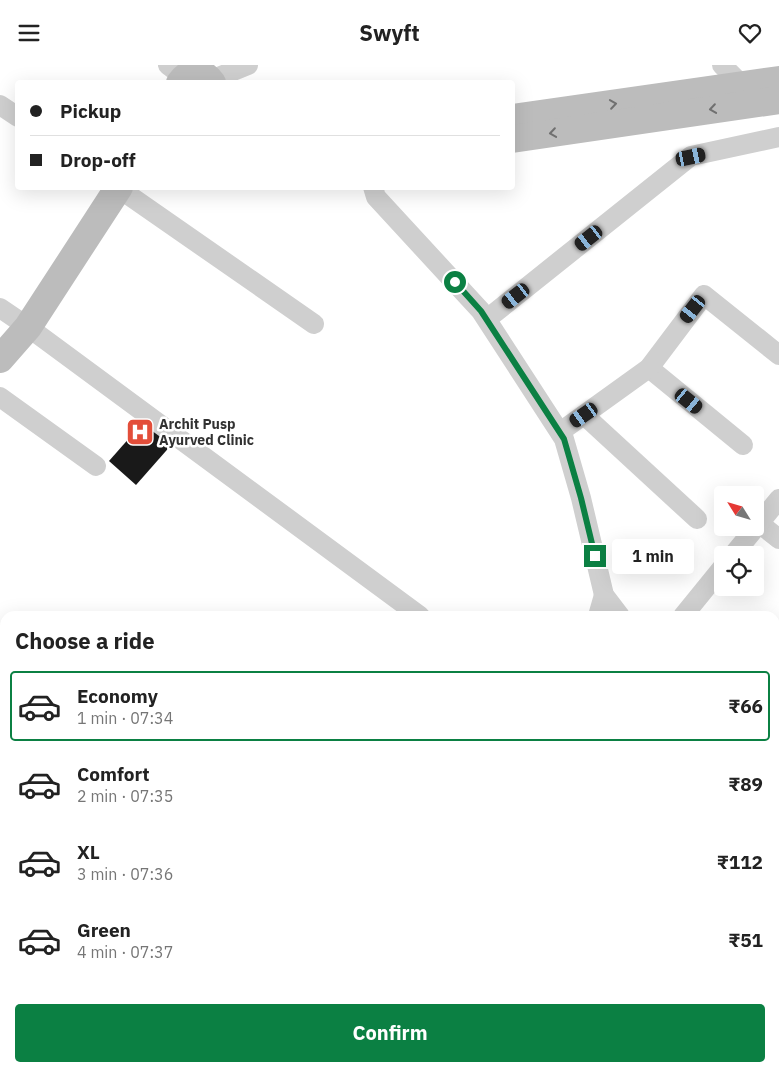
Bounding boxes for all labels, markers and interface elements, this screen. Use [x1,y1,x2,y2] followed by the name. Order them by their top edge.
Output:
[359,18,420,47] text: Swyft
[15,19,43,47] icon: menu
[736,19,764,47] icon: heart
[60,99,121,123] text: Pickup
[609,99,617,110] one-way arrow
[709,104,718,114] one-way arrow
[548,128,557,138] one-way arrow
[674,147,707,167] car
[60,148,136,172] text: Drop-off
[572,223,605,253] car
[444,271,466,293] route start
[499,281,532,311] car
[677,293,708,325] car
[672,386,705,416] car
[567,400,600,430] car
[159,415,254,449] place label: Archit Pusp Ayurved Clinic
[125,417,155,447] hospital icon: Archit Pusp Ayurved Clinic
[714,486,764,536] north arrow
[714,486,764,596] map controls
[612,539,695,573] callout: 1 min
[584,545,606,567] route end
[632,546,674,566] text: 1 min
[714,546,764,596] button: locate
[15,626,155,655] text: Choose a ride
[17,684,62,729] icon: car
[77,684,158,708] text: Economy
[728,694,763,718] text: ₹66
[77,708,173,728] text: 1 min · 07:34
[17,762,62,807] icon: car
[77,762,150,786] text: Comfort
[728,772,763,796] text: ₹89
[77,786,173,806] text: 2 min · 07:35
[17,840,62,885] icon: car
[77,840,100,864] text: XL
[717,850,763,874] text: ₹112
[77,864,173,884] text: 3 min · 07:36
[17,918,62,963] icon: car
[77,918,131,942] text: Green
[728,928,763,952] text: ₹51
[77,942,173,962] text: 4 min · 07:37
[15,1004,765,1062] button: Confirm

